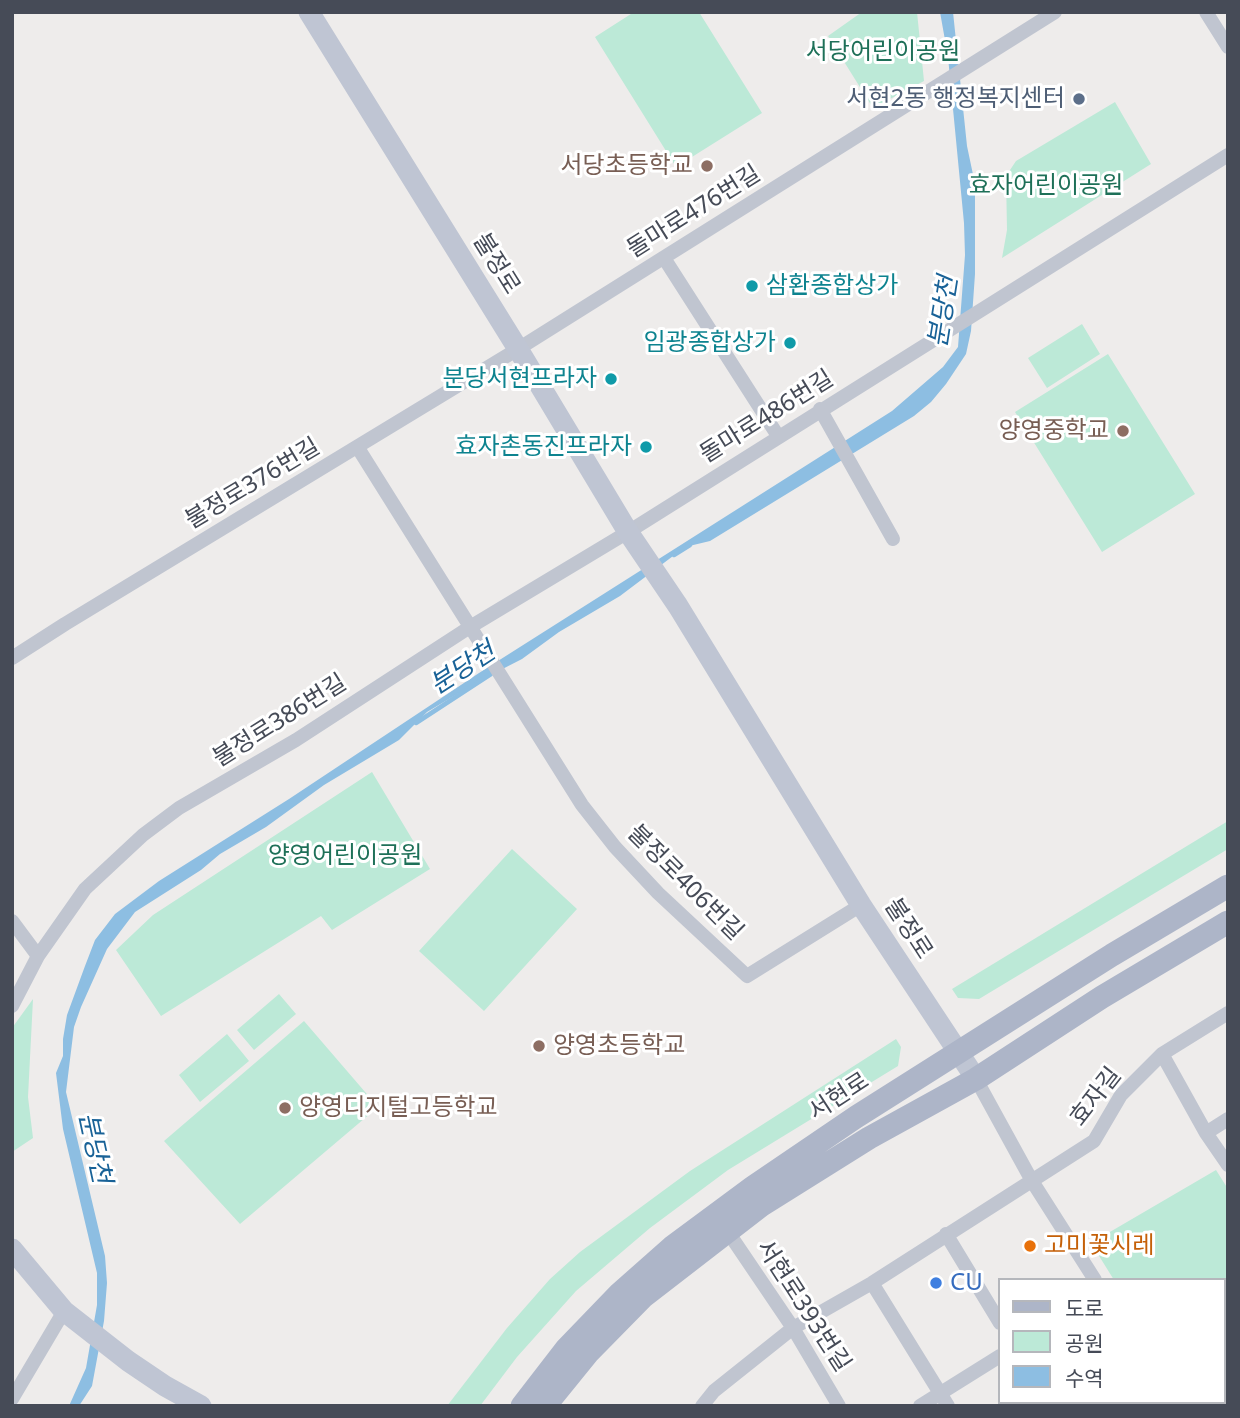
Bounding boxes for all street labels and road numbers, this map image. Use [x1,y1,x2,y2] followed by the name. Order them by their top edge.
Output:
[622,160,766,264] street label: 돌마로476번길
[466,228,526,300] street label: 불정로
[695,365,839,469] street label: 돌마로486번길
[181,433,325,535] street label: 불정로376번길
[208,669,352,773] street label: 불정로386번길
[621,819,749,947] street label: 불정로406번길
[878,893,938,965] street label: 불정로
[1064,1062,1128,1132] street label: 효자길
[803,1067,875,1127] street label: 서현로
[750,1235,856,1377] street label: 서현로393번길

